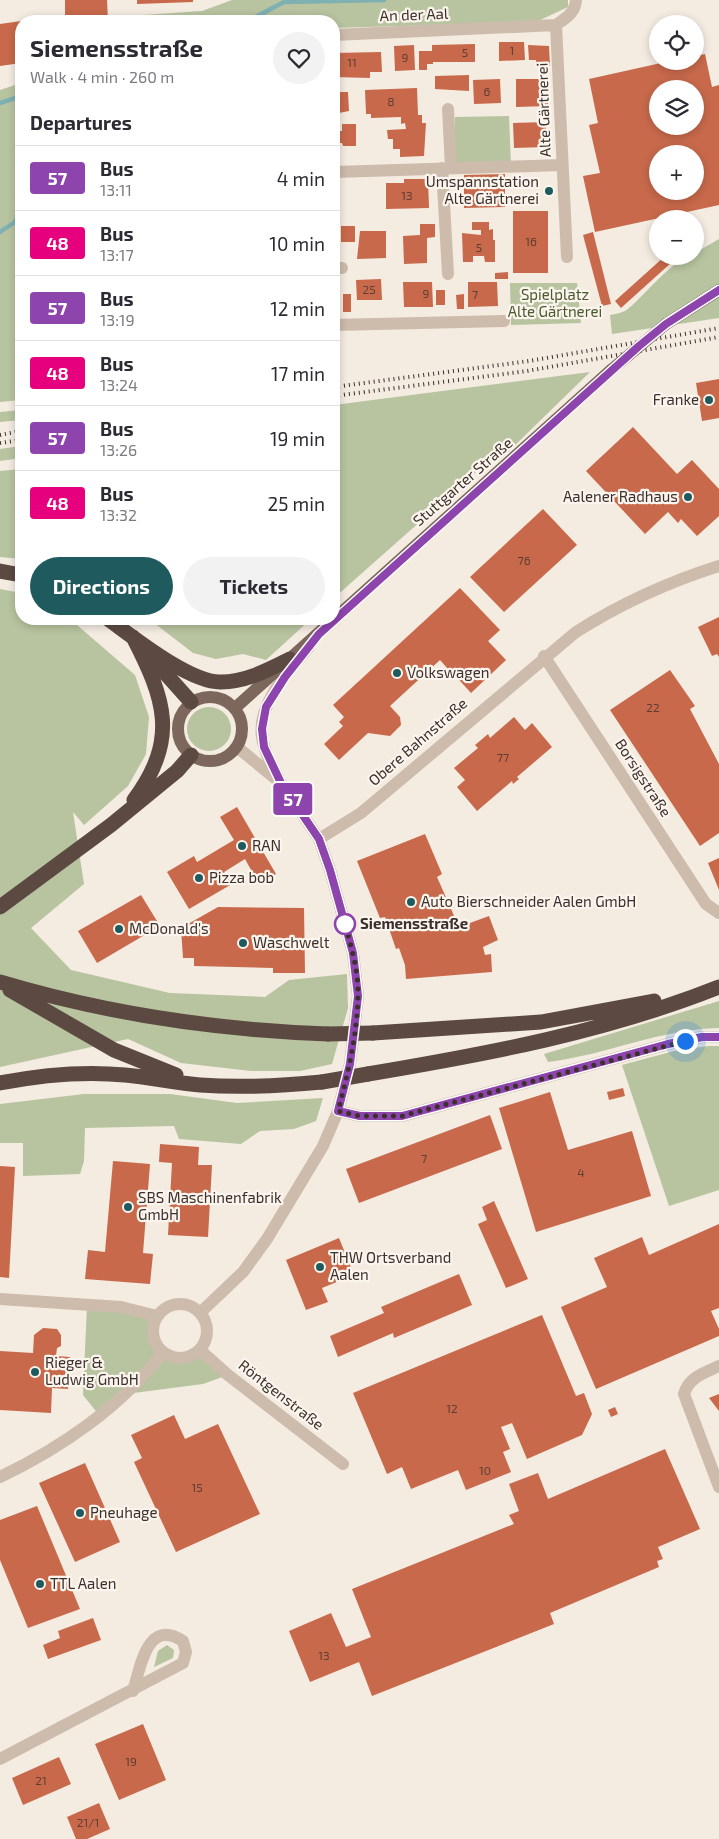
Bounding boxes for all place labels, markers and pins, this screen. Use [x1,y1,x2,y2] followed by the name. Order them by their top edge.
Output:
[426,172,539,207] place label: Umspannstation Alte Gärtnerei
[543,185,555,197] marker: Umspannstation Alte Gärtnerei
[653,390,699,408] place label: Franke
[703,394,715,406] marker: Franke
[563,487,678,505] place label: Aalener Radhaus
[682,491,694,503] marker: Aalener Radhaus
[407,663,489,681] place label: Volkswagen
[391,667,403,679] marker: Volkswagen
[252,836,281,854] place label: RAN
[236,840,248,852] marker: RAN
[209,868,274,886] place label: Pizza bob
[193,872,205,884] marker: Pizza bob
[421,892,636,910] place label: Auto Bierschneider Aalen GmbH
[405,896,417,908] marker: Auto Bierschneider Aalen GmbH
[334,913,356,935] marker: Siemensstraße
[360,914,468,932] place label: Siemensstraße
[129,919,209,937] place label: McDonald's
[113,923,125,935] marker: McDonald's
[253,933,330,951] place label: Waschwelt
[237,937,249,949] marker: Waschwelt
[138,1188,282,1223] place label: SBS Maschinenfabrik GmbH
[122,1201,134,1213] marker: SBS Maschinenfabrik GmbH
[330,1248,451,1283] place label: THW Ortsverband Aalen
[314,1261,326,1273] marker: THW Ortsverband Aalen
[45,1353,139,1388] place label: Rieger & Ludwig GmbH
[29,1366,41,1378] marker: Rieger & Ludwig GmbH
[90,1503,158,1521] place label: Pneuhage
[74,1507,86,1519] marker: Pneuhage
[50,1574,117,1592] place label: TTL Aalen
[34,1578,46,1590] marker: TTL Aalen

